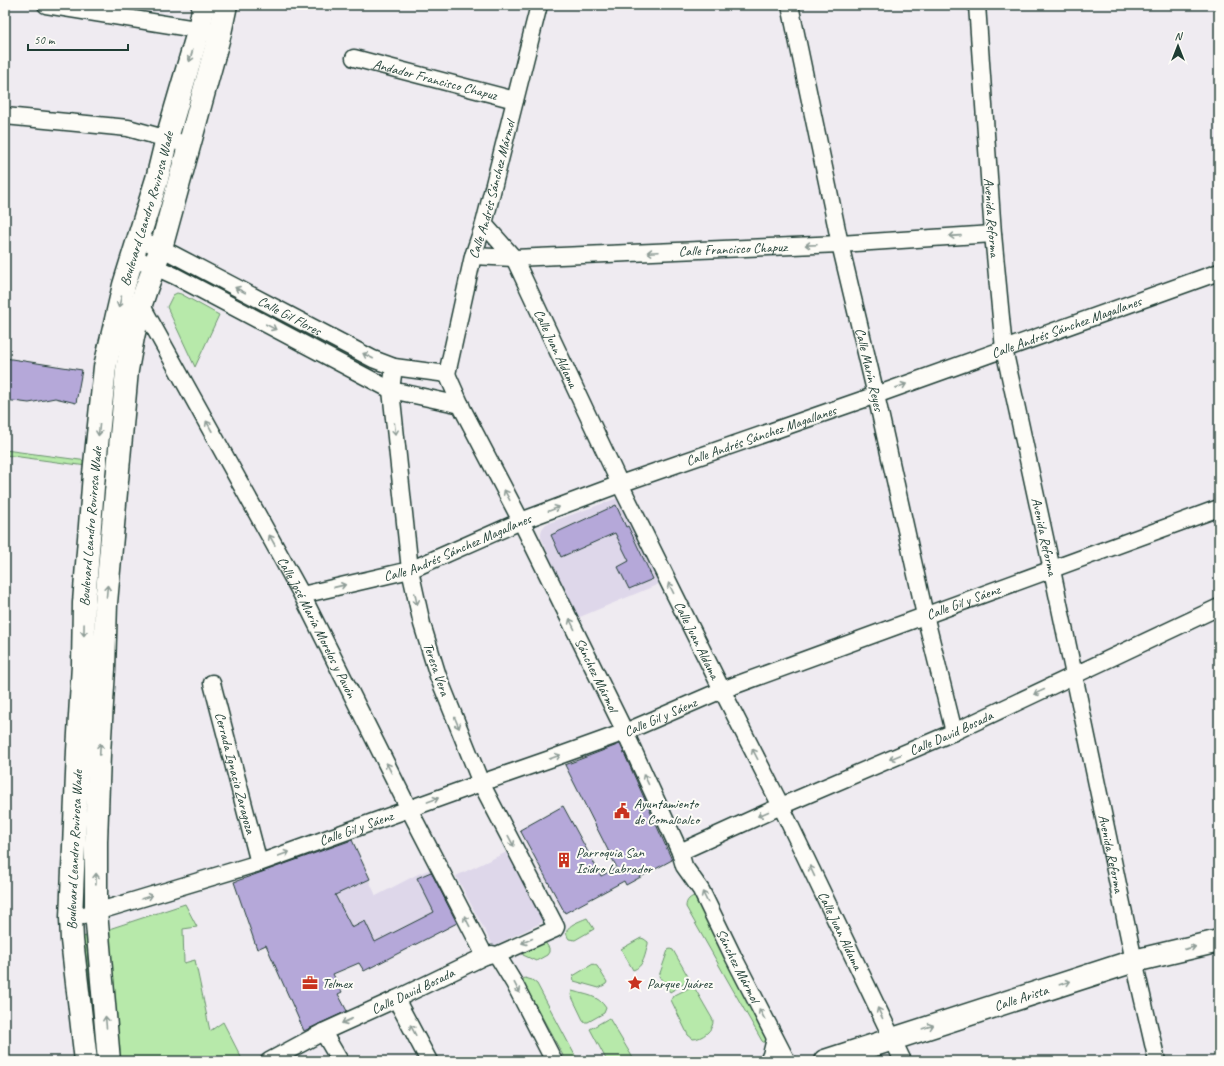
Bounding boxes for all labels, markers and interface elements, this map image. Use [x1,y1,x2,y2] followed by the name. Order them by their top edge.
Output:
[28,26,128,52] scale bar
[1158,26,1198,66] north arrow
[1175,29,1184,43] text: N
[34,32,56,48] text: 50 m
[187,50,194,63] one-way arrow
[372,55,500,104] street label: Andador Francisco Chapuz
[465,116,519,261] street label: Calle Andrés Sánchez Mármol
[116,128,178,288] street label: Boulevard Leandro Rovirosa Wade
[980,177,1003,259] street label: Avenida Reforma
[949,233,962,240] one-way arrow
[678,238,789,260] street label: Calle Francisco Chapuz
[805,241,818,249] one-way arrow
[647,248,660,255] one-way arrow
[235,286,247,293] one-way arrow
[255,292,325,340] street label: Calle Gil Flores
[989,292,1145,362] street label: Calle Andrés Sánchez Magallanes
[115,295,123,308] one-way arrow
[530,306,582,392] street label: Calle Juan Aldama
[265,324,277,331] one-way arrow
[851,326,888,414] street label: Calle Marín Reyes
[362,352,374,360] one-way arrow
[894,382,906,390] one-way arrow
[684,401,840,469] street label: Calle Andrés Sánchez Magallanes
[205,420,212,432] one-way arrow
[391,422,399,435] one-way arrow
[95,423,103,436] one-way arrow
[76,444,106,607] street label: Boulevard Leandro Rovirosa Wade
[503,489,511,501] one-way arrow
[1028,496,1061,578] street label: Avenida Reforma
[547,504,559,512] one-way arrow
[382,510,534,585] street label: Calle Andrés Sánchez Magallanes
[268,534,275,546] one-way arrow
[273,554,360,701] street label: Calle José María Morelos y Pavón
[924,580,1004,623] street label: Calle Gil y Sáenz
[333,581,346,589] one-way arrow
[667,582,674,594] one-way arrow
[103,585,110,598] one-way arrow
[413,593,421,606] one-way arrow
[670,598,724,683] street label: Calle Juan Aldama
[568,618,575,630] one-way arrow
[80,623,88,636] one-way arrow
[571,635,623,717] street label: Sánchez Mármol
[420,640,454,699] street label: Teresa Vera
[1033,689,1045,696] one-way arrow
[622,693,701,740] street label: Calle Gil y Sáenz
[907,707,996,759] street label: Calle David Bosada
[211,711,259,837] street label: Cerrada Ignacio Zaragoza
[453,716,461,728] one-way arrow
[96,743,103,756] one-way arrow
[751,748,758,760] one-way arrow
[549,753,561,761] one-way arrow
[889,754,901,761] one-way arrow
[385,762,392,774] one-way arrow
[63,768,86,930] street label: Boulevard Leandro Rovirosa Wade
[642,773,649,785] one-way arrow
[634,795,701,828] place label: Ayuntamiento de Comalcalco
[426,796,438,804] one-way arrow
[613,802,631,820] public building icon: Ayuntamiento de Comalcalco
[317,807,397,850] street label: Calle Gil y Sáenz
[757,811,769,819] one-way arrow
[1095,813,1128,896] street label: Avenida Reforma
[508,835,515,847] one-way arrow
[576,844,654,877] place label: Parroquia San Isidro Labrador
[277,850,290,857] one-way arrow
[555,851,573,869] building icon: Parroquia San Isidro Labrador
[808,865,815,877] one-way arrow
[92,873,100,886] one-way arrow
[814,889,867,974] street label: Calle Juan Aldama
[701,892,708,904] one-way arrow
[140,893,153,900] one-way arrow
[463,915,470,927] one-way arrow
[712,926,765,1008] street label: Sánchez Mármol
[521,938,533,945] one-way arrow
[1184,943,1197,951] one-way arrow
[369,964,458,1018] street label: Calle David Bosada
[301,974,319,992] office icon: Telmex
[626,974,644,992] place icon: Parque Juárez
[322,975,353,992] place label: Telmex
[647,975,713,992] place label: Parque Juárez
[1059,979,1072,986] one-way arrow
[992,981,1051,1015] street label: Calle Arista
[513,982,521,994] one-way arrow
[758,1008,765,1020] one-way arrow
[876,1008,883,1020] one-way arrow
[102,1016,109,1029] one-way arrow
[341,1018,353,1025] one-way arrow
[922,1023,935,1030] one-way arrow
[408,1024,416,1036] one-way arrow

